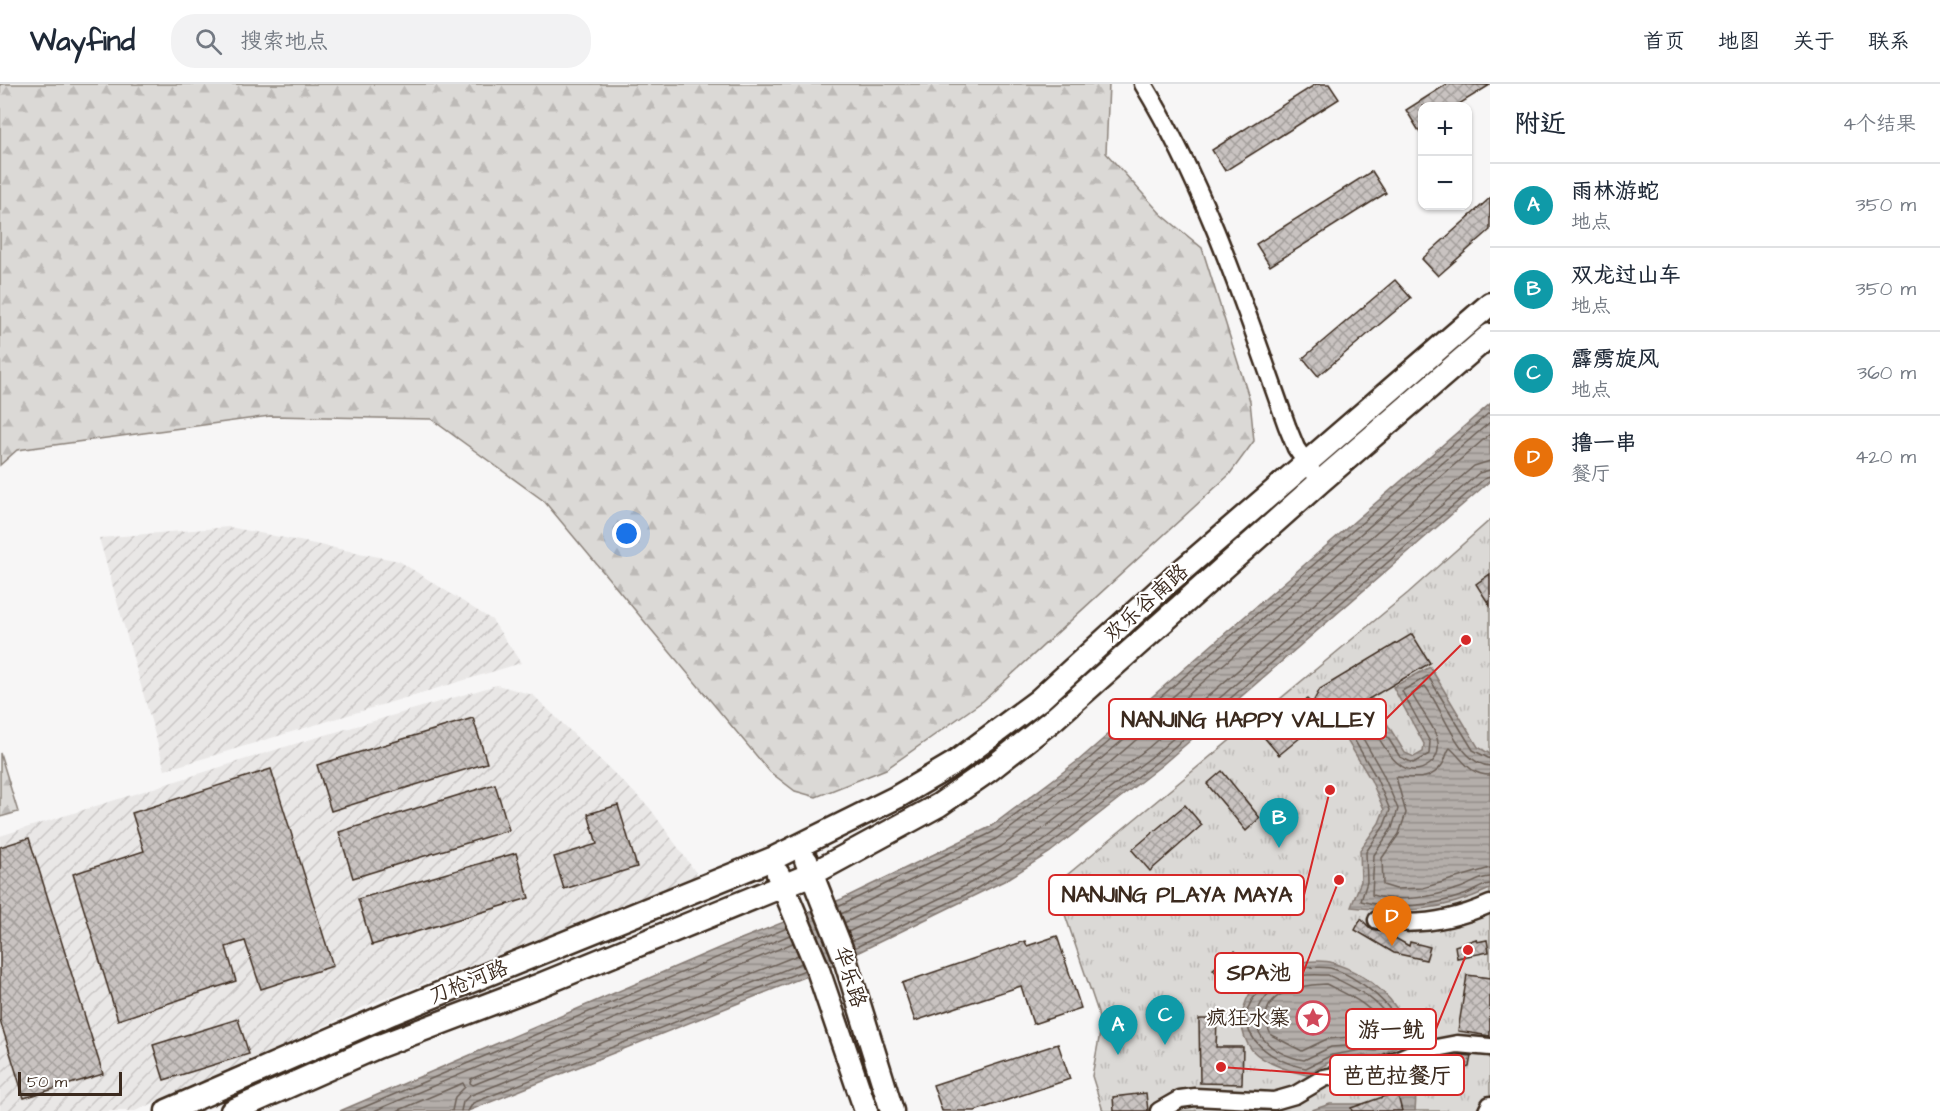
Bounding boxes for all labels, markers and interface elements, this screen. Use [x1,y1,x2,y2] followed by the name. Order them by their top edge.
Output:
[171,14,591,68] search box
[30,22,135,61] text: Wayfind
[192,25,225,58] icon: search
[240,26,328,57] text: 搜索地点
[1643,27,1685,56] text: 首页
[1718,27,1760,56] text: 地图
[1793,27,1835,56] text: 关于
[1868,27,1910,56] text: 联系
[1418,102,1472,210] map controls
[1418,102,1472,156] button: +
[1514,106,1566,142] text: 附近
[1842,110,1916,138] text: 4个结果
[1418,156,1472,210] button: −
[1571,176,1659,207] text: 雨林游蛇
[1527,191,1540,219] text: A
[1855,191,1916,219] text: 350 m
[1571,208,1611,236] text: 地点
[1571,260,1681,291] text: 双龙过山车
[1526,275,1541,303] text: B
[1855,275,1916,303] text: 350 m
[1571,292,1611,320] text: 地点
[1571,344,1659,375] text: 霹雳旋风
[1526,359,1541,387] text: C
[1857,359,1916,387] text: 360 m
[1571,376,1611,404] text: 地点
[1571,428,1637,459] text: 撸一串
[1527,443,1540,471] text: D
[1855,443,1916,471] text: 420 m
[1571,460,1611,488] text: 餐厅
[612,519,641,548] your location
[1097,557,1195,649] street label: 欢乐谷南路
[1109,699,1386,739] callout: NANJING HAPPY VALLEY
[1121,705,1375,736] text: NANJING HAPPY VALLEY
[1260,798,1298,848] pin: B
[1049,875,1304,915] callout: NANJING PLAYA MAYA
[1062,880,1293,911] text: NANJING PLAYA MAYA
[1372,896,1412,946] pin: D
[826,943,874,1011] street label: 华乐路
[424,953,512,1011] street label: 刀枪河路
[1215,953,1303,993] callout: SPA池
[1226,958,1291,989] text: SPA池
[1146,996,1184,1045] pin: C
[1295,1000,1331,1036] place icon: 疯狂水寨
[1206,1004,1290,1033] place label: 疯狂水寨
[1098,1006,1138,1055] pin: A
[1346,1009,1436,1049] callout: 游一鱿
[1358,1015,1424,1046] text: 游一鱿
[1330,1055,1464,1095] callout: 芭芭拉餐厅
[1342,1061,1452,1092] text: 芭芭拉餐厅
[18,1069,122,1096] scale bar
[27,1071,67,1093] text: 50 m

